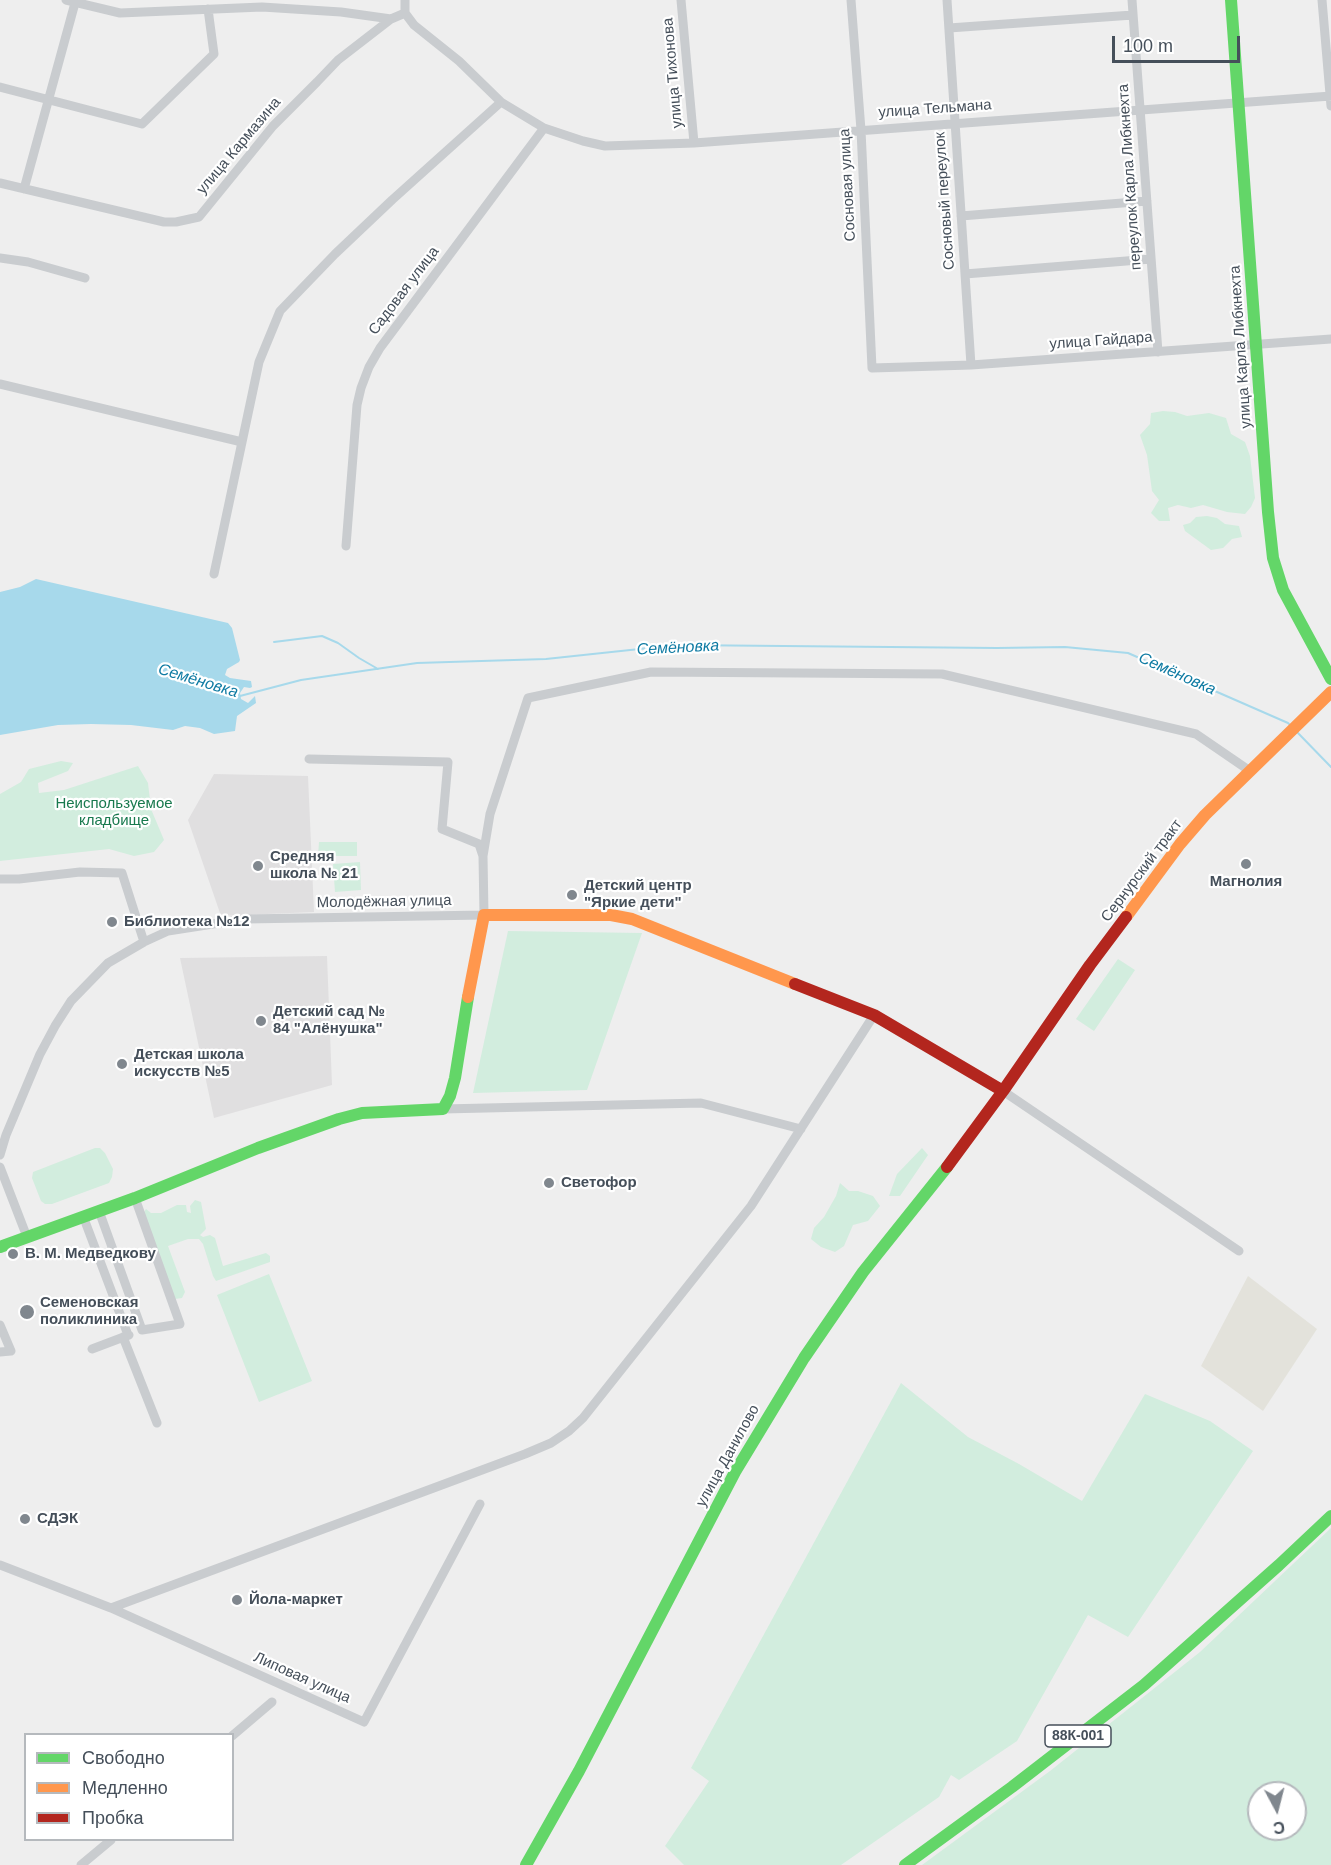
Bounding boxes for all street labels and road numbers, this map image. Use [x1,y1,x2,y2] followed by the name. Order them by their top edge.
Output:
[659,17,687,129] street label: улица Тихонова
[1115,83,1145,271] street label: переулок Карла Либкнехта
[193,94,285,198] street label: улица Кармазина
[878,96,992,122] street label: улица Тельмана
[836,128,860,242] street label: Сосновая улица
[931,131,959,271] street label: Сосновый переулок
[365,243,443,339] street label: Садовая улица
[1226,265,1256,429] street label: улица Карла Либкнехта
[1049,328,1153,354] street label: улица Гайдара
[1098,816,1186,926] street label: Сернурский тракт
[316,892,452,912] street label: Молодёжная улица
[693,1402,763,1510] street label: улица Данилово
[251,1649,353,1707] street label: Липовая улица
[1045,1725,1111,1747] road number: 88К-001

